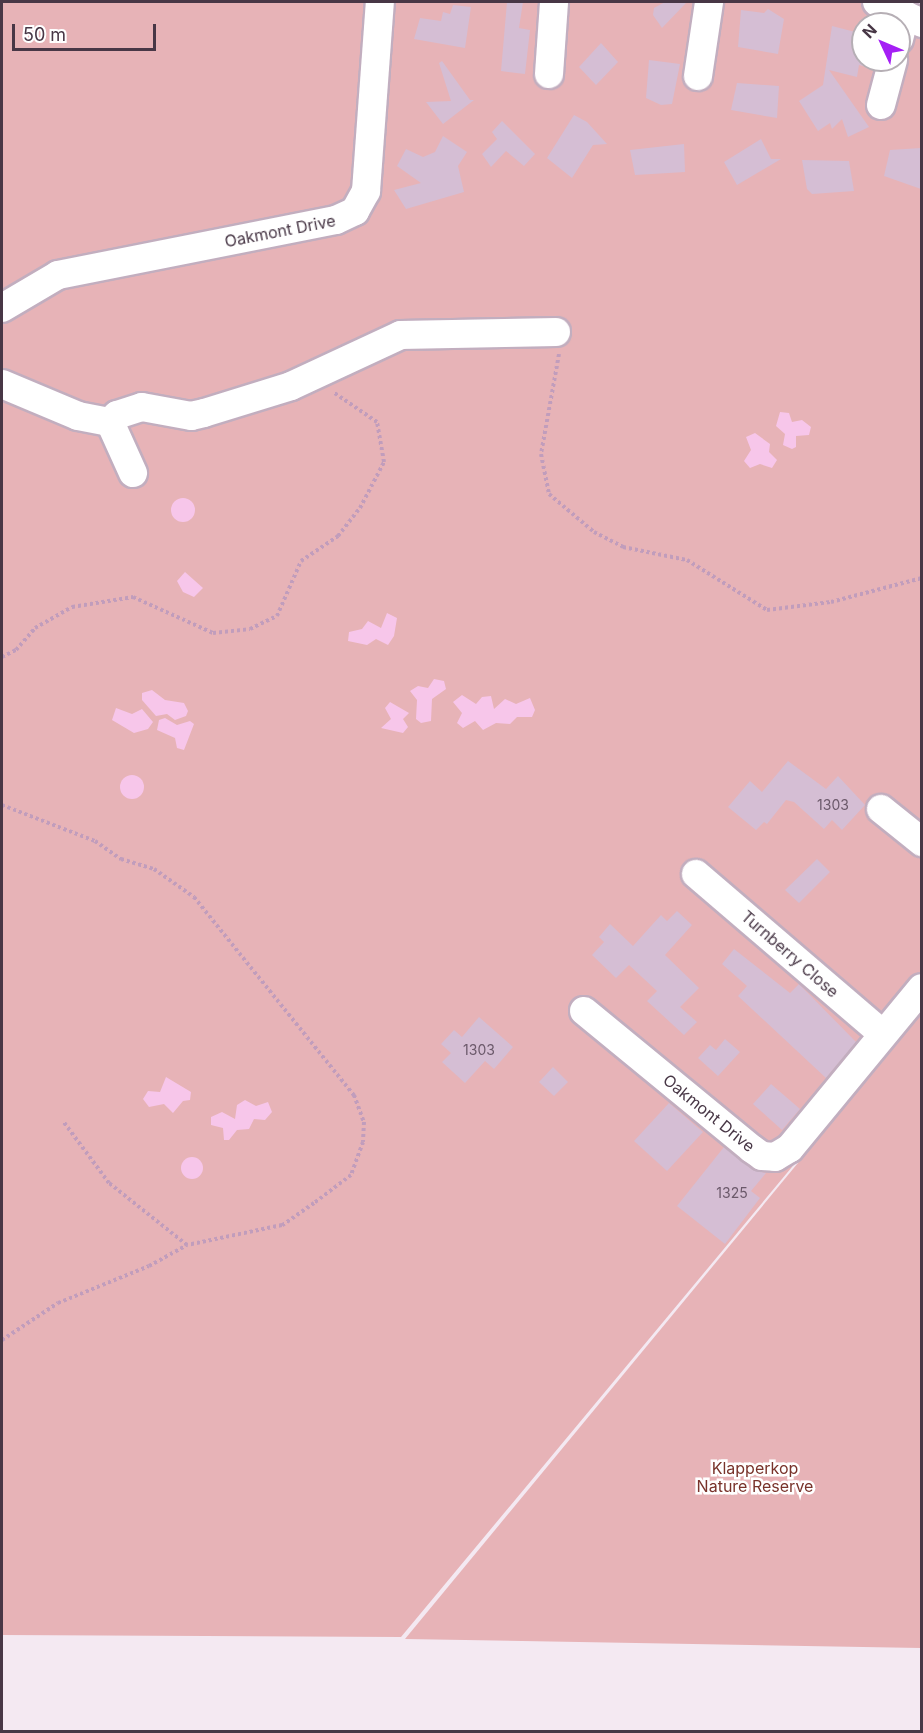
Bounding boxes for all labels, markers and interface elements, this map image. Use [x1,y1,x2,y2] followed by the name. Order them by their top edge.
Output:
[15,12,159,50] scale bar
[851,12,911,72] north arrow
[858,20,881,42] text: N
[23,24,66,45] text: 50 m
[223,211,337,251] street label: Oakmont Drive
[817,797,849,813] house number: 1303
[738,907,842,1001] street label: Turnberry Close
[463,1042,495,1058] house number: 1303
[659,1070,759,1156] street label: Oakmont Drive
[716,1185,748,1201] house number: 1325
[697,1458,813,1496] park label: Klapperkop Nature Reserve

